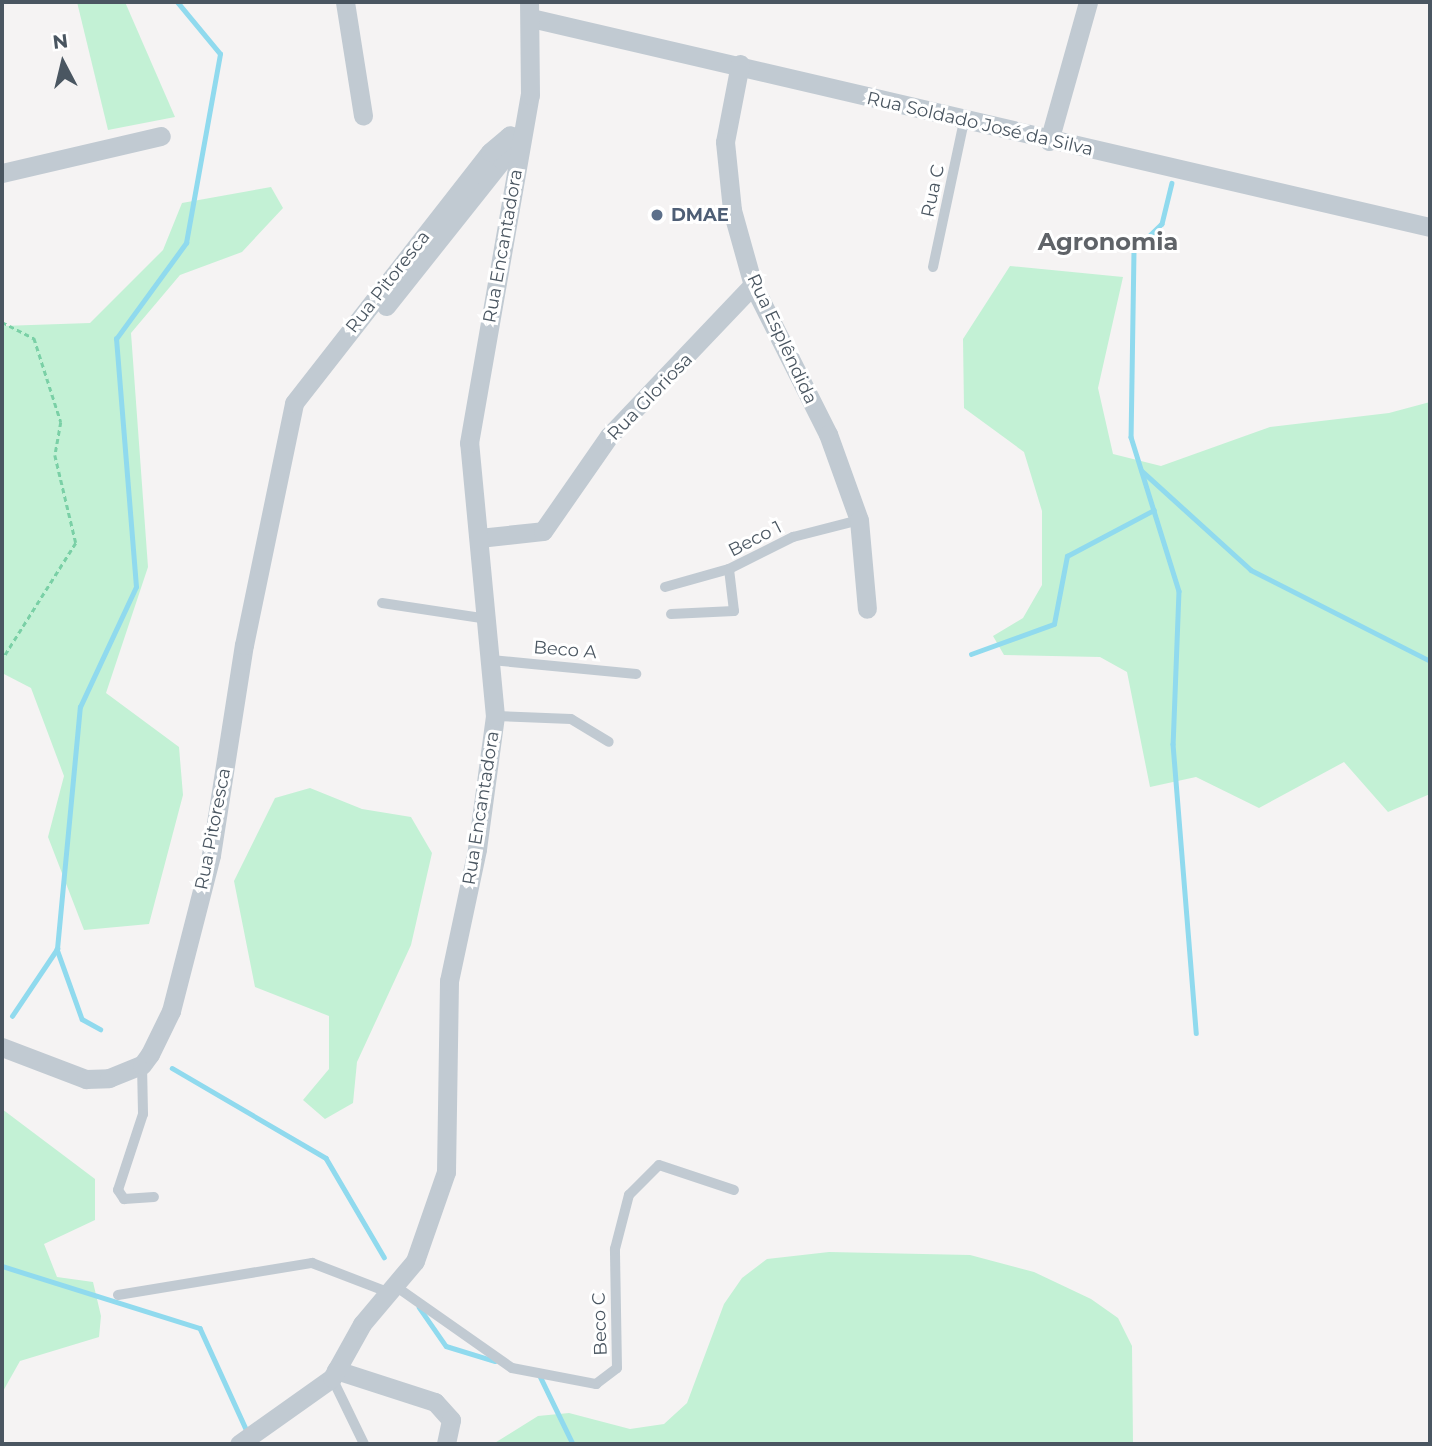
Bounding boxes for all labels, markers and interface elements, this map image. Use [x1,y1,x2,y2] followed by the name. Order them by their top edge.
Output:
[28,28,98,98] north arrow
[51,29,69,54] text: N
[865,87,1095,161] street label: Rua Soldado José da Silva
[917,163,949,219] street label: Rua C
[479,167,527,325] street label: Rua Encantadora
[671,204,729,226] place label: DMAE
[649,207,665,223] marker: DMAE
[341,227,435,337] street label: Rua Pitoresca
[1038,228,1178,256] district label: Agronomia
[742,271,822,407] street label: Rua Esplêndida
[603,349,697,445] street label: Rua Gloriosa
[725,516,785,562] street label: Beco 1
[533,636,597,664] street label: Beco A
[458,729,504,887] street label: Rua Encantadora
[191,766,235,892] street label: Rua Pitoresca
[588,1292,612,1356] street label: Beco C

